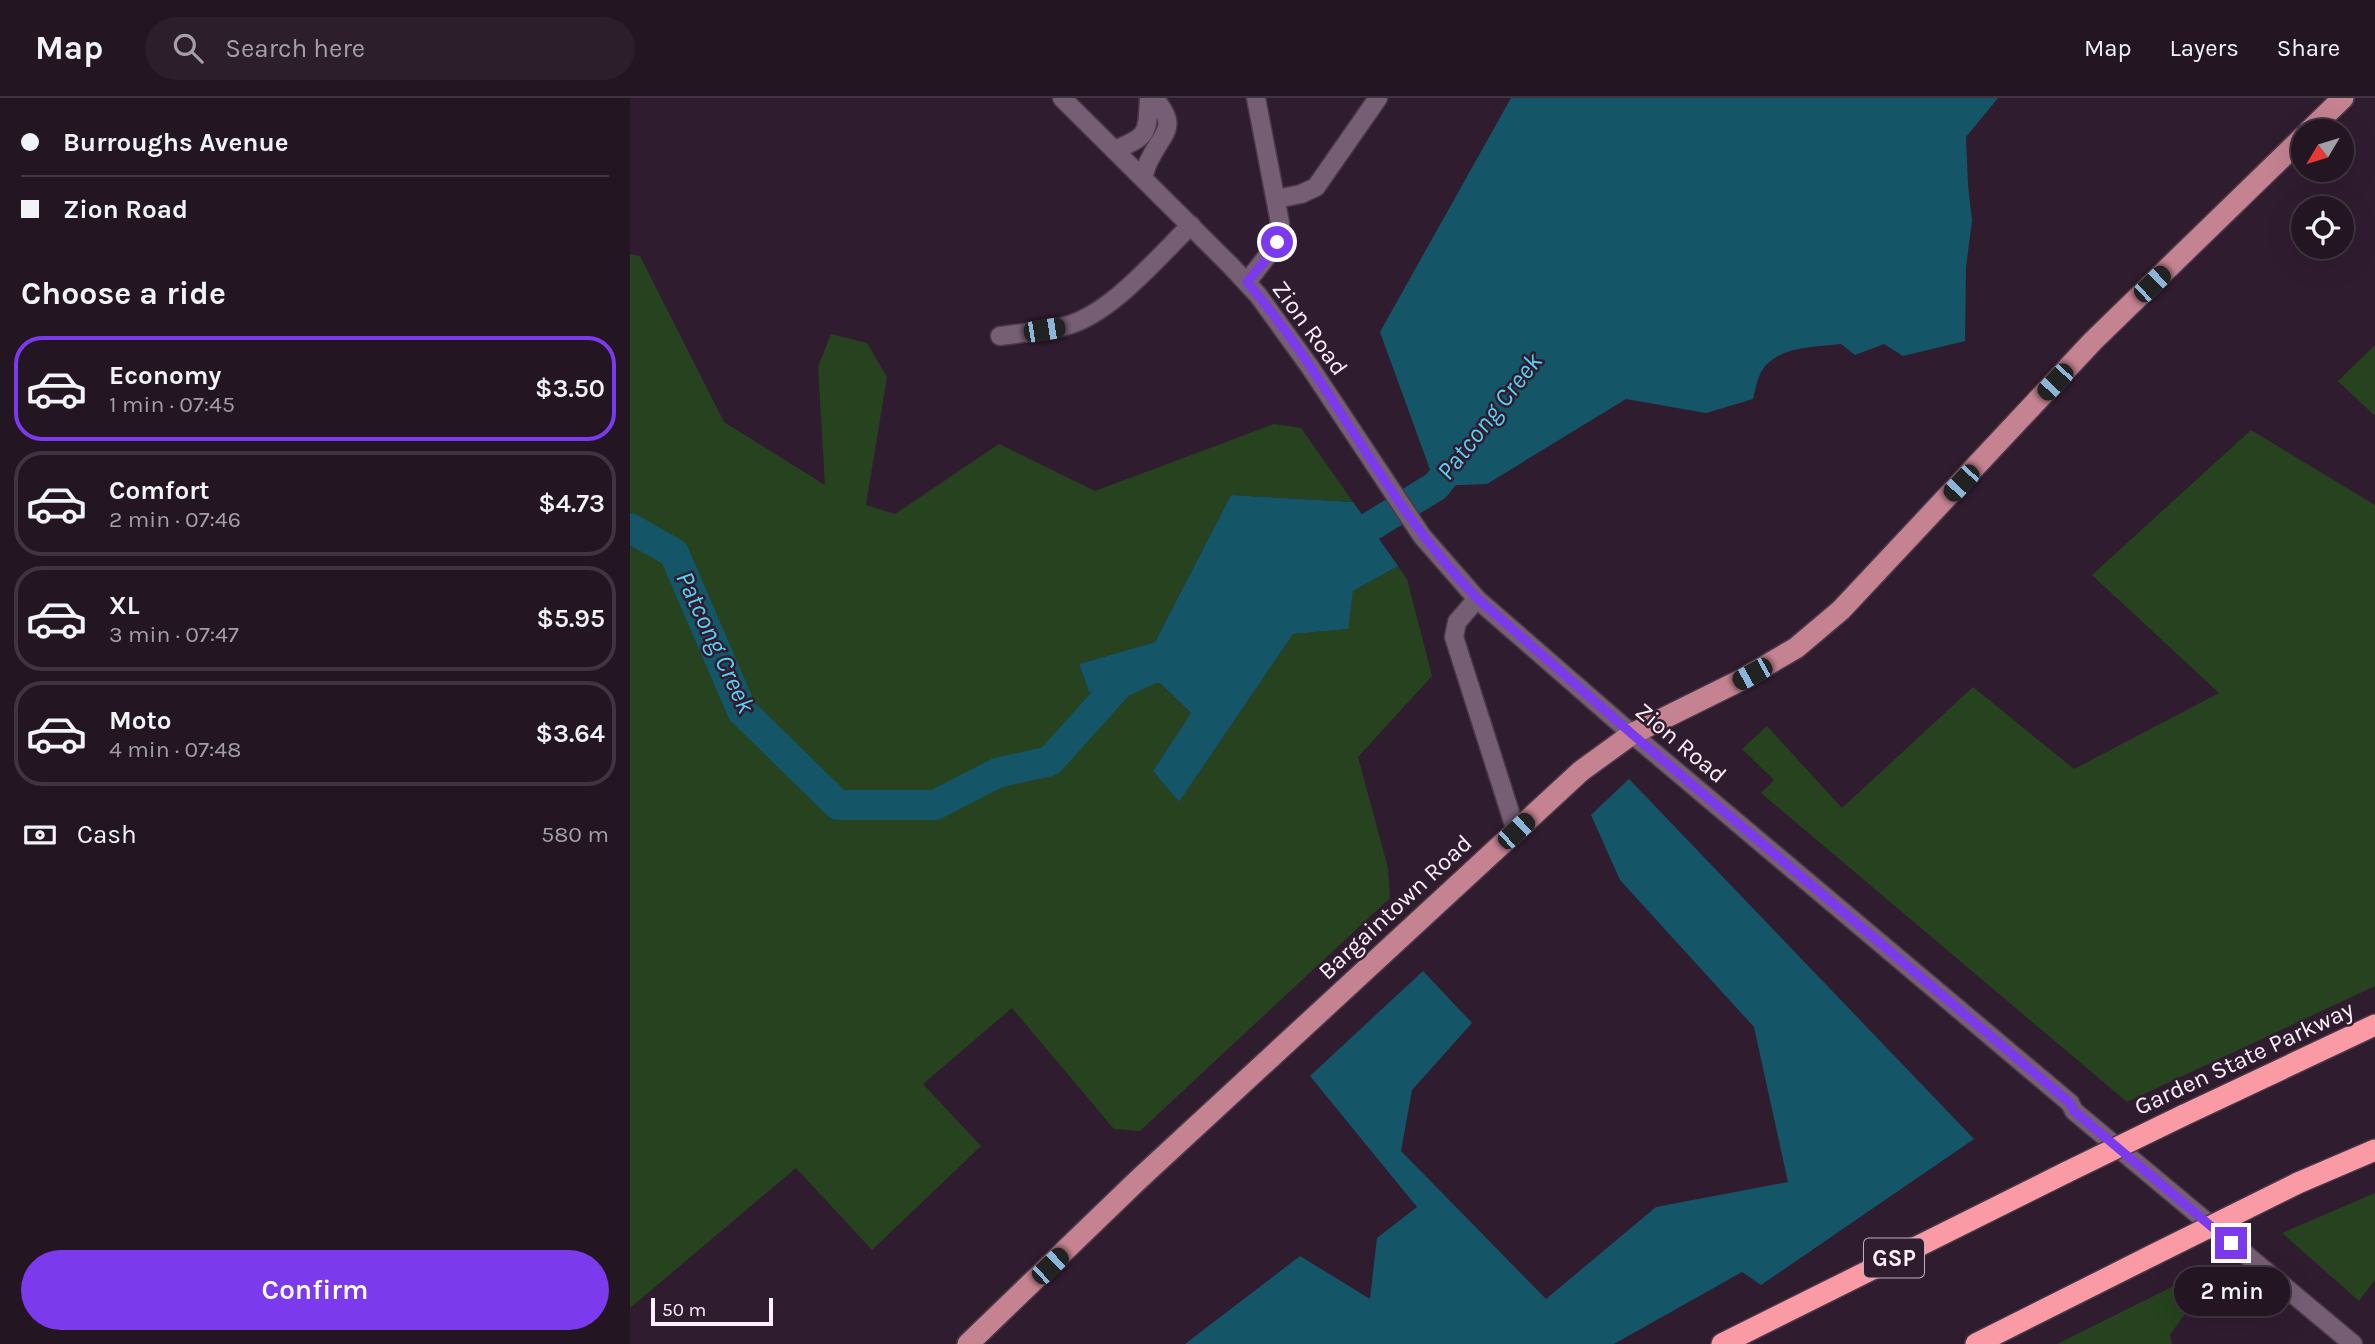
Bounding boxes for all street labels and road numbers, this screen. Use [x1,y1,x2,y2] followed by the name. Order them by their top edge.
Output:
[1266,275,1354,381] street label: Zion Road
[1630,697,1732,789] street label: Zion Road
[1312,829,1478,985] street label: Bargaintown Road
[2130,995,2358,1121] street label: Garden State Parkway
[1864,1238,1924,1278] road number: GSP

